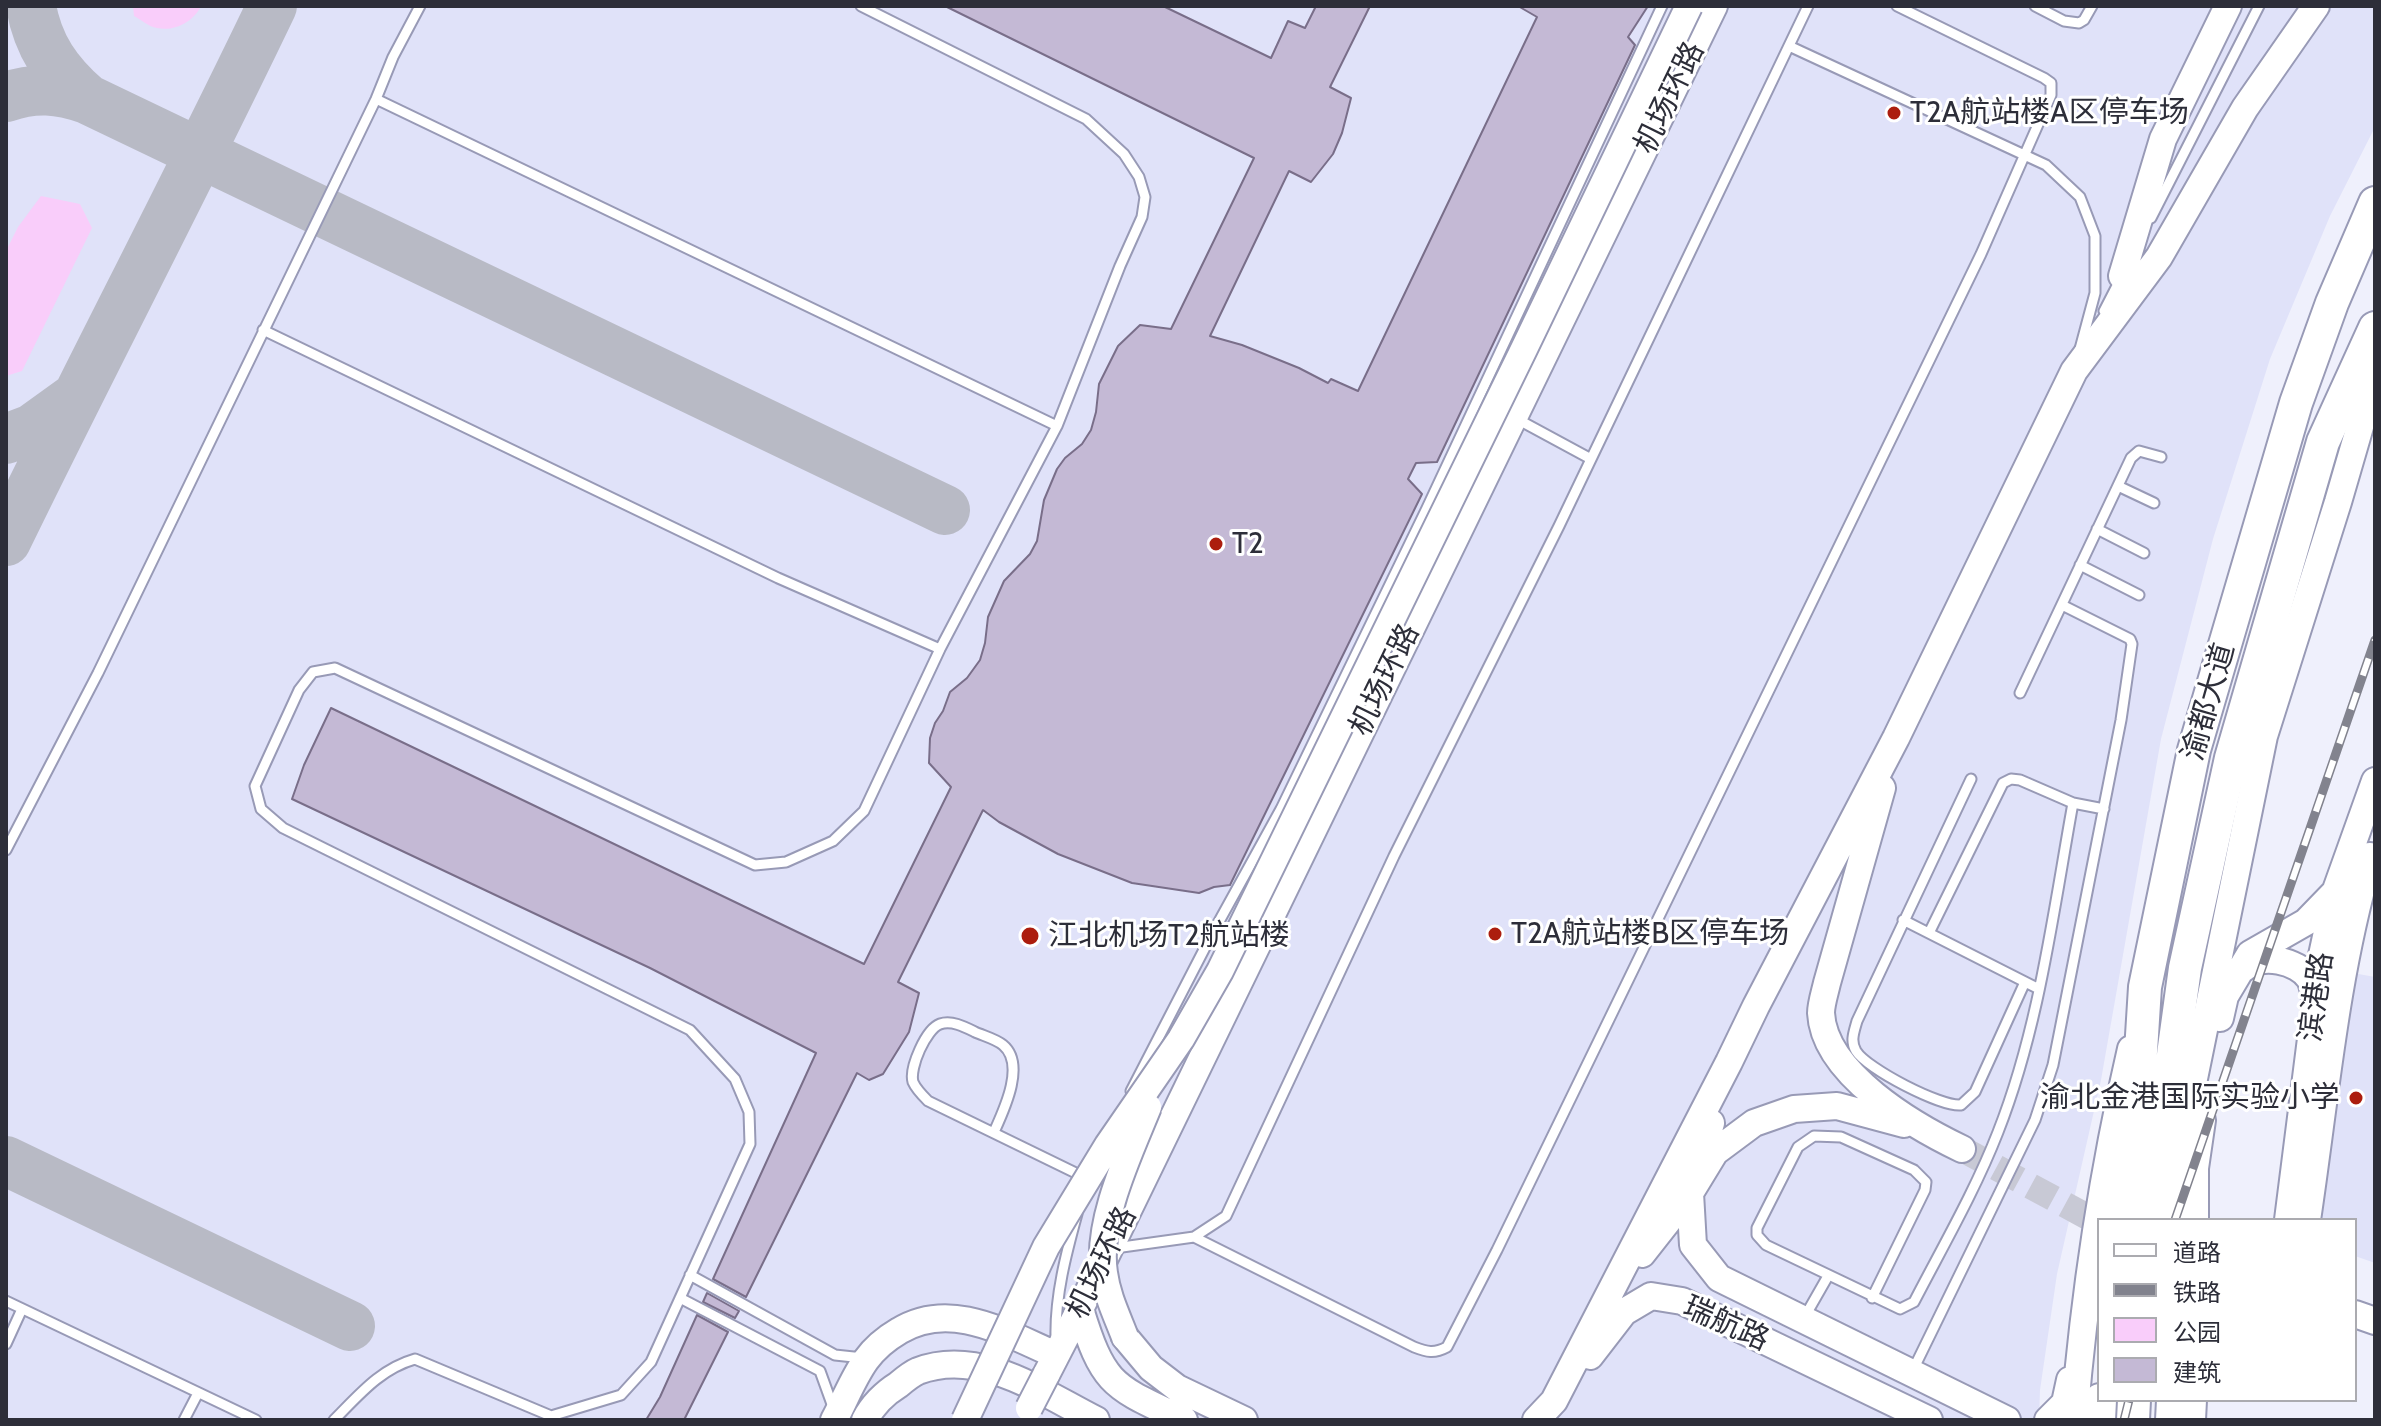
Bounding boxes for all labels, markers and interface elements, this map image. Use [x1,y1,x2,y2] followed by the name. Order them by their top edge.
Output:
[1628,36,1712,160] street label: 机场环路
[1910,95,2189,131] place label: T2A航站楼A区停车场
[1885,104,1903,122] marker: T2A航站楼A区停车场
[1232,526,1264,562] place label: T2
[1207,535,1225,553] marker: T2
[1343,618,1427,742] street label: 机场环路
[2175,639,2243,765] street label: 渝都大道
[1511,916,1789,952] place label: T2A航站楼B区停车场
[1048,918,1290,954] place label: 江北机场T2航站楼
[1019,925,1041,947] marker: 江北机场T2航站楼
[1486,925,1504,943] marker: T2A航站楼B区停车场
[2293,950,2341,1044] street label: 滨港路
[2040,1080,2340,1116] place label: 渝北金港国际实验小学
[2347,1089,2365,1107] marker: 渝北金港国际实验小学
[1060,1201,1144,1325] street label: 机场环路
[2097,1218,2357,1402] legend
[2173,1238,2221,1267] text: 道路
[2173,1278,2221,1307] text: 铁路
[1678,1289,1774,1359] street label: 瑞航路
[2173,1318,2221,1347] text: 公园
[2173,1358,2221,1387] text: 建筑

